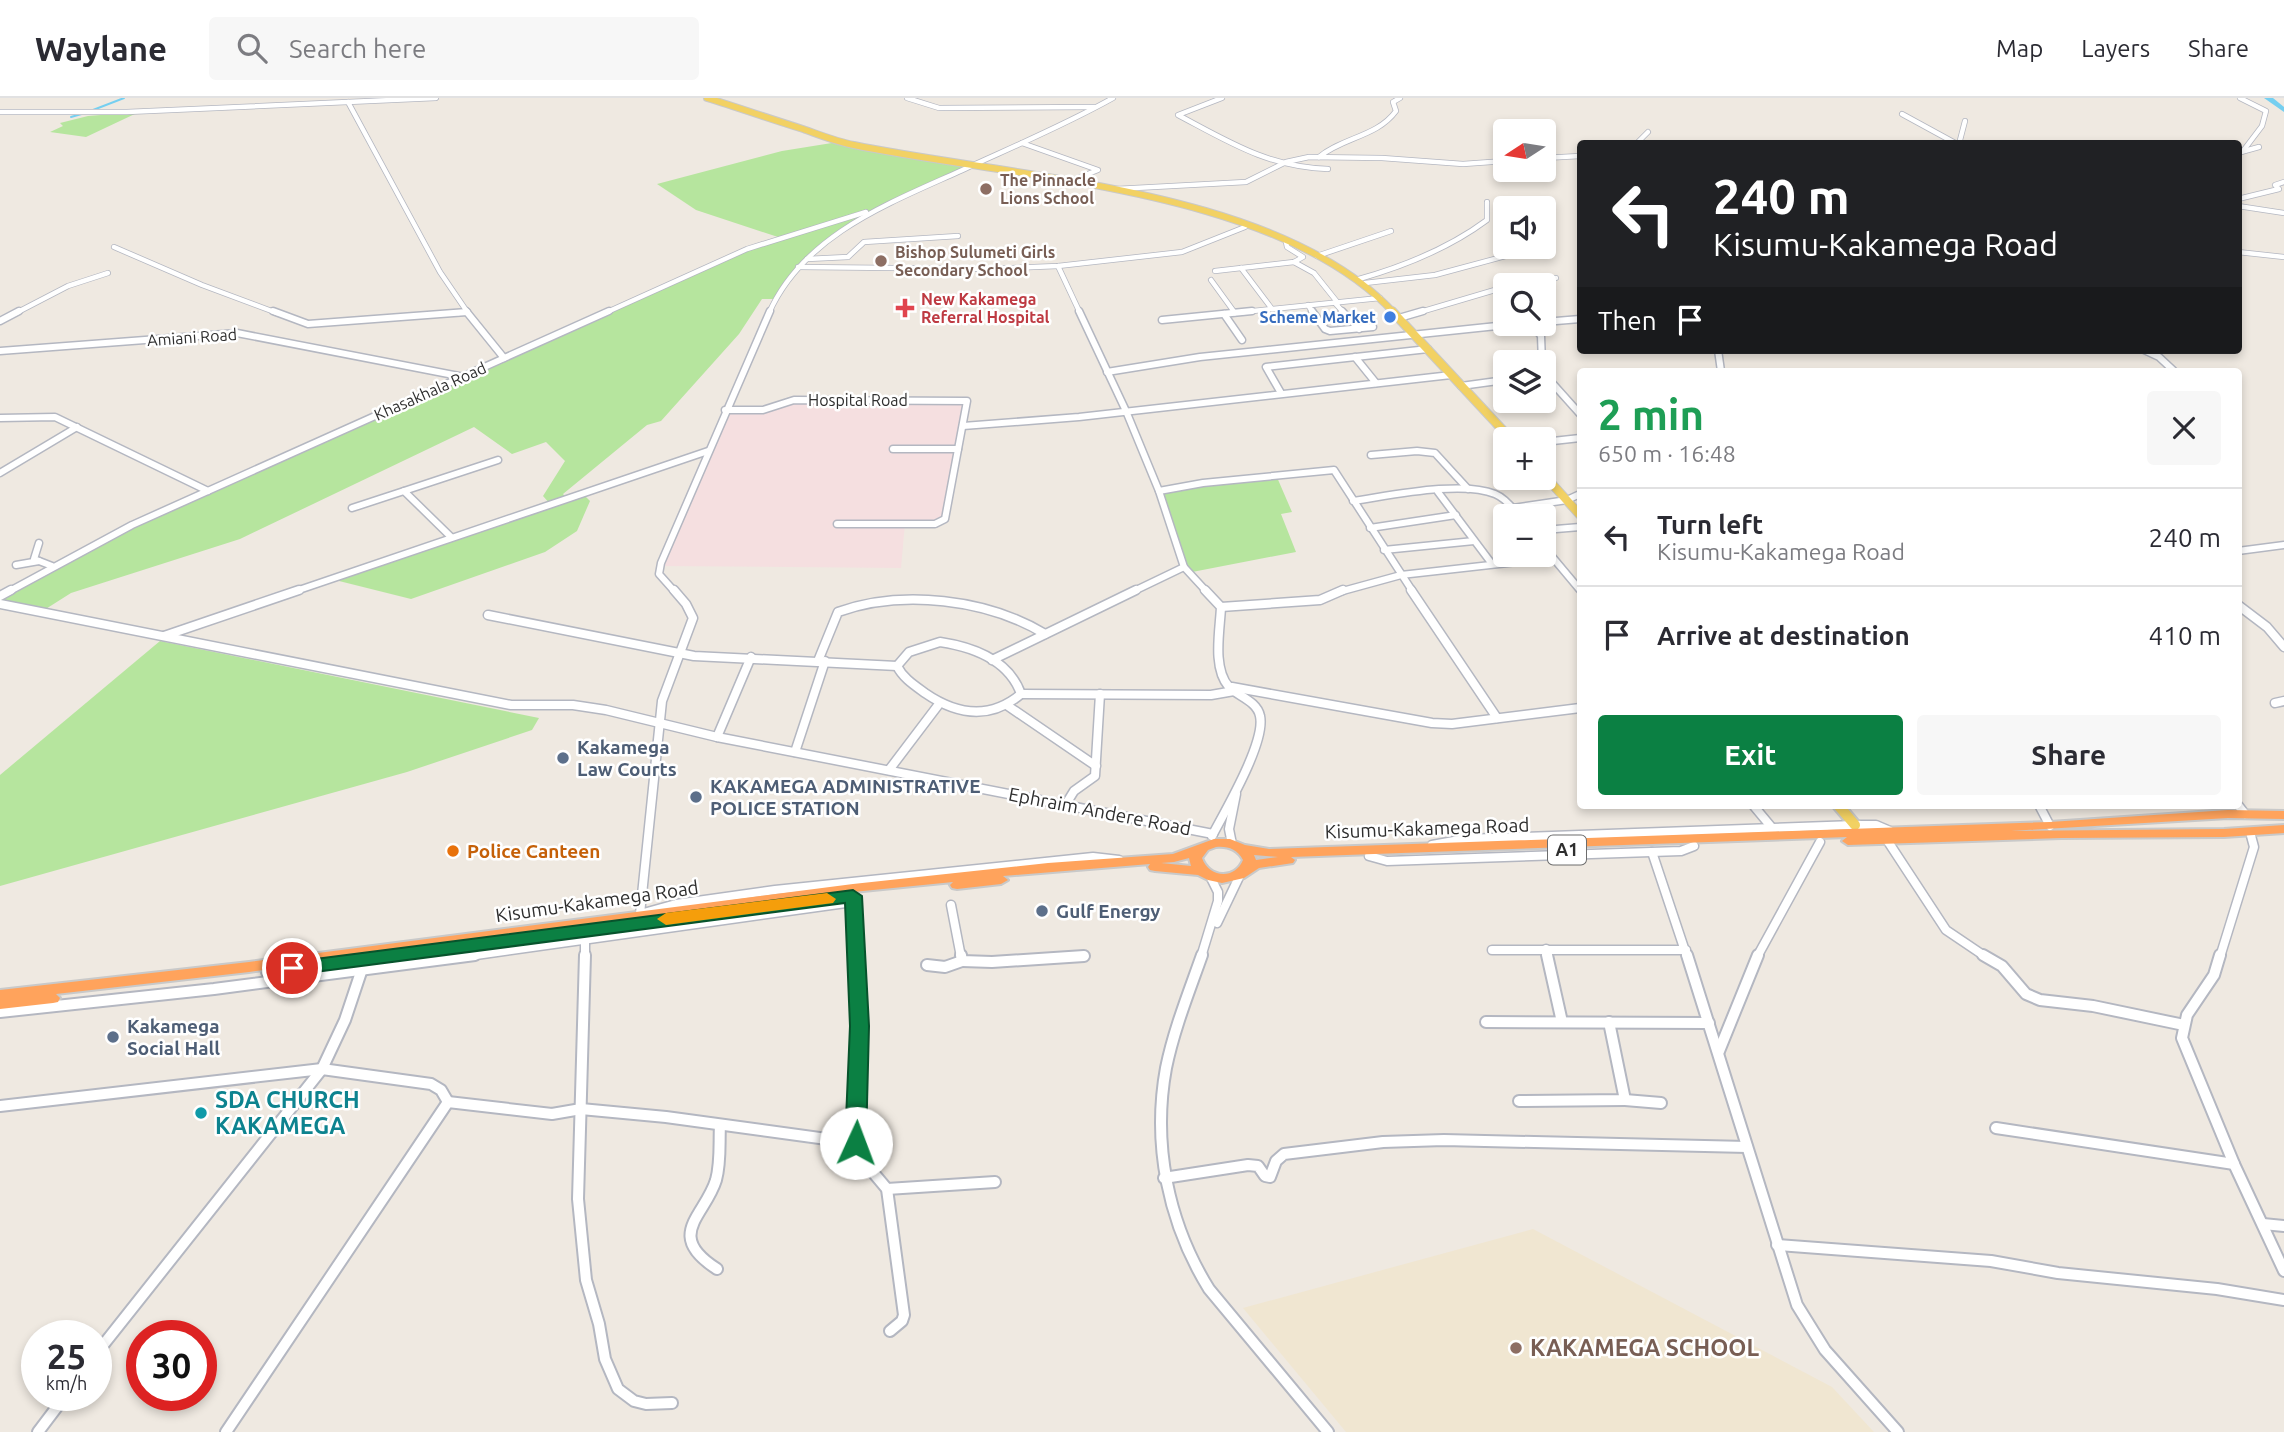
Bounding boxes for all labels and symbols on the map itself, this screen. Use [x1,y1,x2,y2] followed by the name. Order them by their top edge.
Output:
[1493,119,1556,182] north arrow
[1000,171,1096,207] place label: The Pinnacle Lions School
[978,181,994,197] marker: The Pinnacle Lions School
[895,243,1055,279] place label: Bishop Sulumeti Girls Secondary School
[873,253,889,269] marker: Bishop Sulumeti Girls Secondary School
[921,290,1050,326] place label: New Kakamega Referral Hospital
[895,298,915,318] marker: New Kakamega Referral Hospital
[1260,308,1376,326] place label: Scheme Market
[1382,309,1398,325] marker: Scheme Market
[147,325,237,349] street label: Amiani Road
[371,358,489,424] street label: Khasakhala Road
[808,391,908,409] street label: Hospital Road
[577,736,677,780] place label: Kakamega Law Courts
[555,750,571,766] marker: Kakamega Law Courts
[710,775,980,819] place label: KAKAMEGA ADMINISTRATIVE POLICE STATION
[1007,782,1193,840] street label: Ephraim Andere Road
[688,789,704,805] marker: KAKAMEGA ADMINISTRATIVE POLICE STATION
[1324,813,1530,843] street label: Kisumu-Kakamega Road
[1548,836,1586,864] road number: A1
[467,840,600,862] place label: Police Canteen
[445,843,461,859] marker: Police Canteen
[494,876,700,926] street label: Kisumu-Kakamega Road
[1056,900,1160,922] place label: Gulf Energy
[1034,903,1050,919] marker: Gulf Energy
[262,938,322,998] pin
[127,1015,220,1059] place label: Kakamega Social Hall
[105,1029,121,1045] marker: Kakamega Social Hall
[215,1087,360,1138] place label: SDA CHURCH KAKAMEGA
[193,1105,209,1121] marker: SDA CHURCH KAKAMEGA
[819,1106,893,1180] position arrow
[126,1320,217,1411] speed limit sign: 30
[1530,1335,1759,1360] place label: KAKAMEGA SCHOOL
[1508,1340,1524,1356] marker: KAKAMEGA SCHOOL

